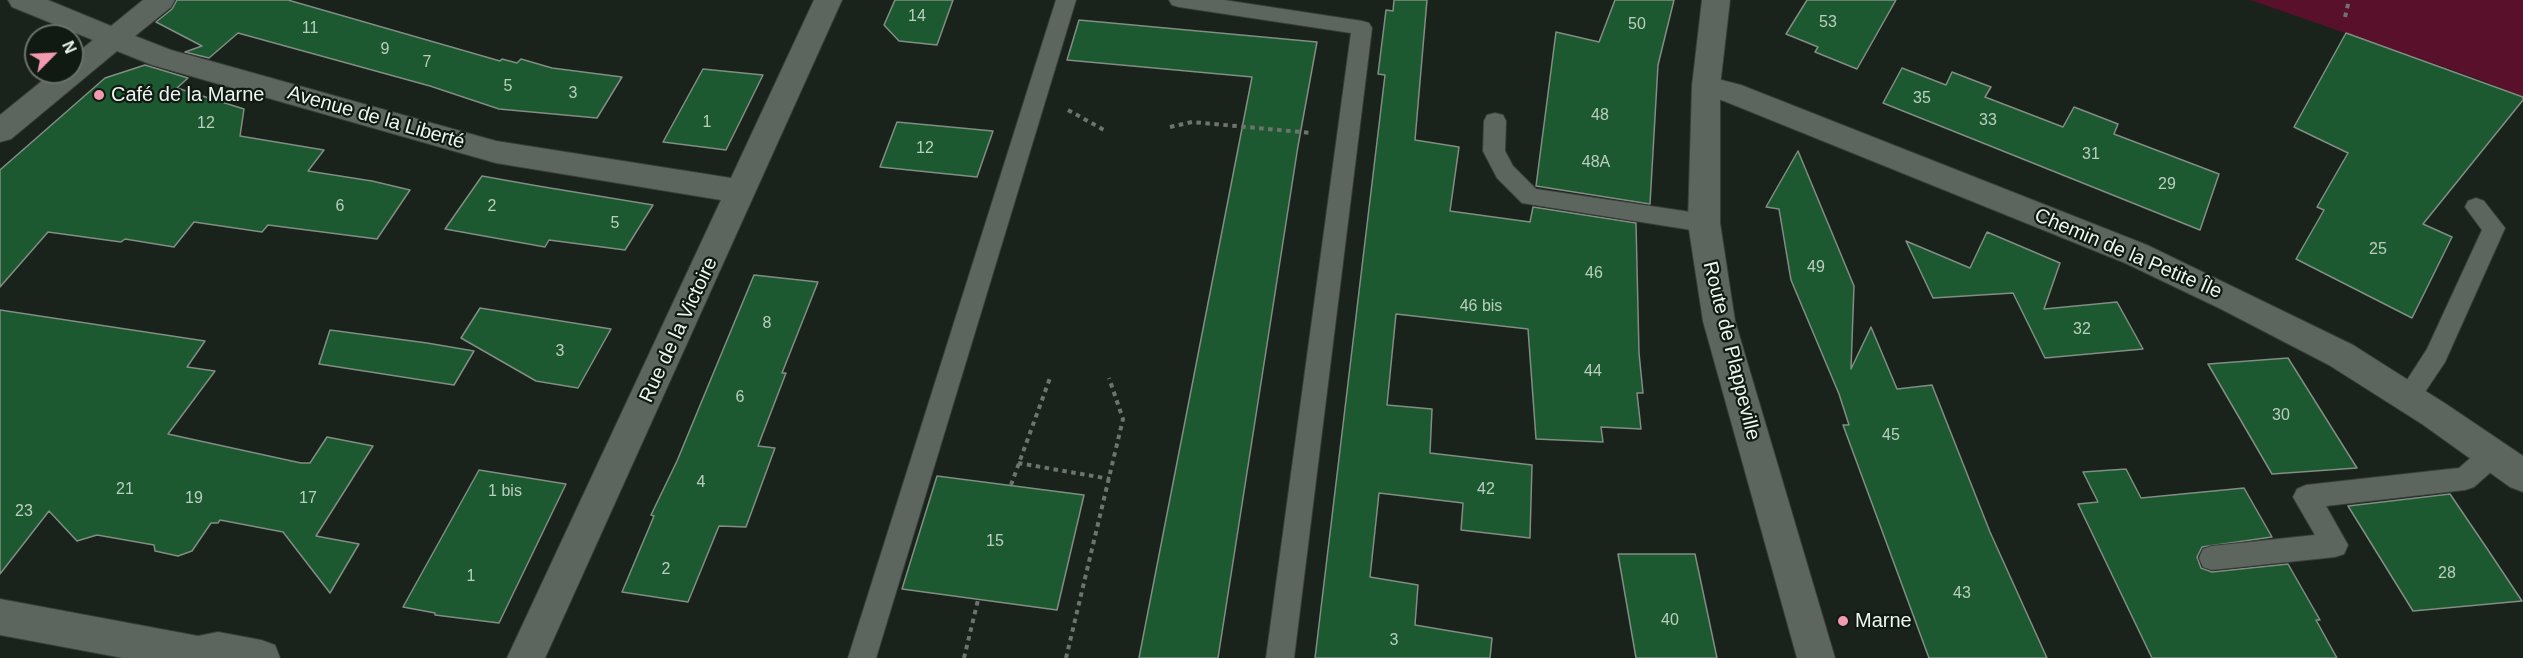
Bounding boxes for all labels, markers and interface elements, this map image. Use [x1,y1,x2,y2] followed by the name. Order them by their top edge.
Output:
[908,7,926,27] house number: 14
[1819,13,1837,33] house number: 53
[1628,15,1646,35] house number: 50
[302,19,318,39] house number: 11
[24,24,84,84] north arrow
[59,39,79,56] text: N
[381,40,389,60] house number: 9
[423,53,431,73] house number: 7
[504,77,512,97] house number: 5
[285,81,467,155] street label: Avenue de la Liberté
[111,83,264,107] place label: Café de la Marne
[569,84,577,104] house number: 3
[92,88,106,102] marker: Café de la Marne
[1913,89,1931,109] house number: 35
[1591,106,1609,126] house number: 48
[1979,111,1997,131] house number: 33
[703,113,711,133] house number: 1
[197,114,215,134] house number: 12
[916,139,934,159] house number: 12
[2082,145,2100,165] house number: 31
[1582,153,1610,173] house number: 48A
[2158,175,2176,195] house number: 29
[336,197,344,217] house number: 6
[488,197,496,217] house number: 2
[2031,204,2225,304] street label: Chemin de la Petite Île
[611,214,619,234] house number: 5
[2369,240,2387,260] house number: 25
[635,254,723,406] street label: Rue de la Victoire
[1807,258,1825,278] house number: 49
[1697,259,1765,443] street label: Route de Plappeville
[1585,264,1603,284] house number: 46
[1460,297,1502,317] house number: 46 bis
[763,314,771,334] house number: 8
[2073,320,2091,340] house number: 32
[556,342,564,362] house number: 3
[1584,362,1602,382] house number: 44
[736,388,744,408] house number: 6
[2272,406,2290,426] house number: 30
[1882,426,1900,446] house number: 45
[697,473,705,493] house number: 4
[116,480,134,500] house number: 21
[1477,480,1495,500] house number: 42
[488,482,522,502] house number: 1 bis
[185,489,203,509] house number: 19
[299,489,317,509] house number: 17
[15,502,33,522] house number: 23
[986,532,1004,552] house number: 15
[662,560,670,580] house number: 2
[2438,564,2456,584] house number: 28
[467,567,475,587] house number: 1
[1953,584,1971,604] house number: 43
[1855,609,1912,633] place label: Marne
[1661,611,1679,631] house number: 40
[1836,614,1850,628] marker: Marne
[1390,631,1398,651] house number: 3

